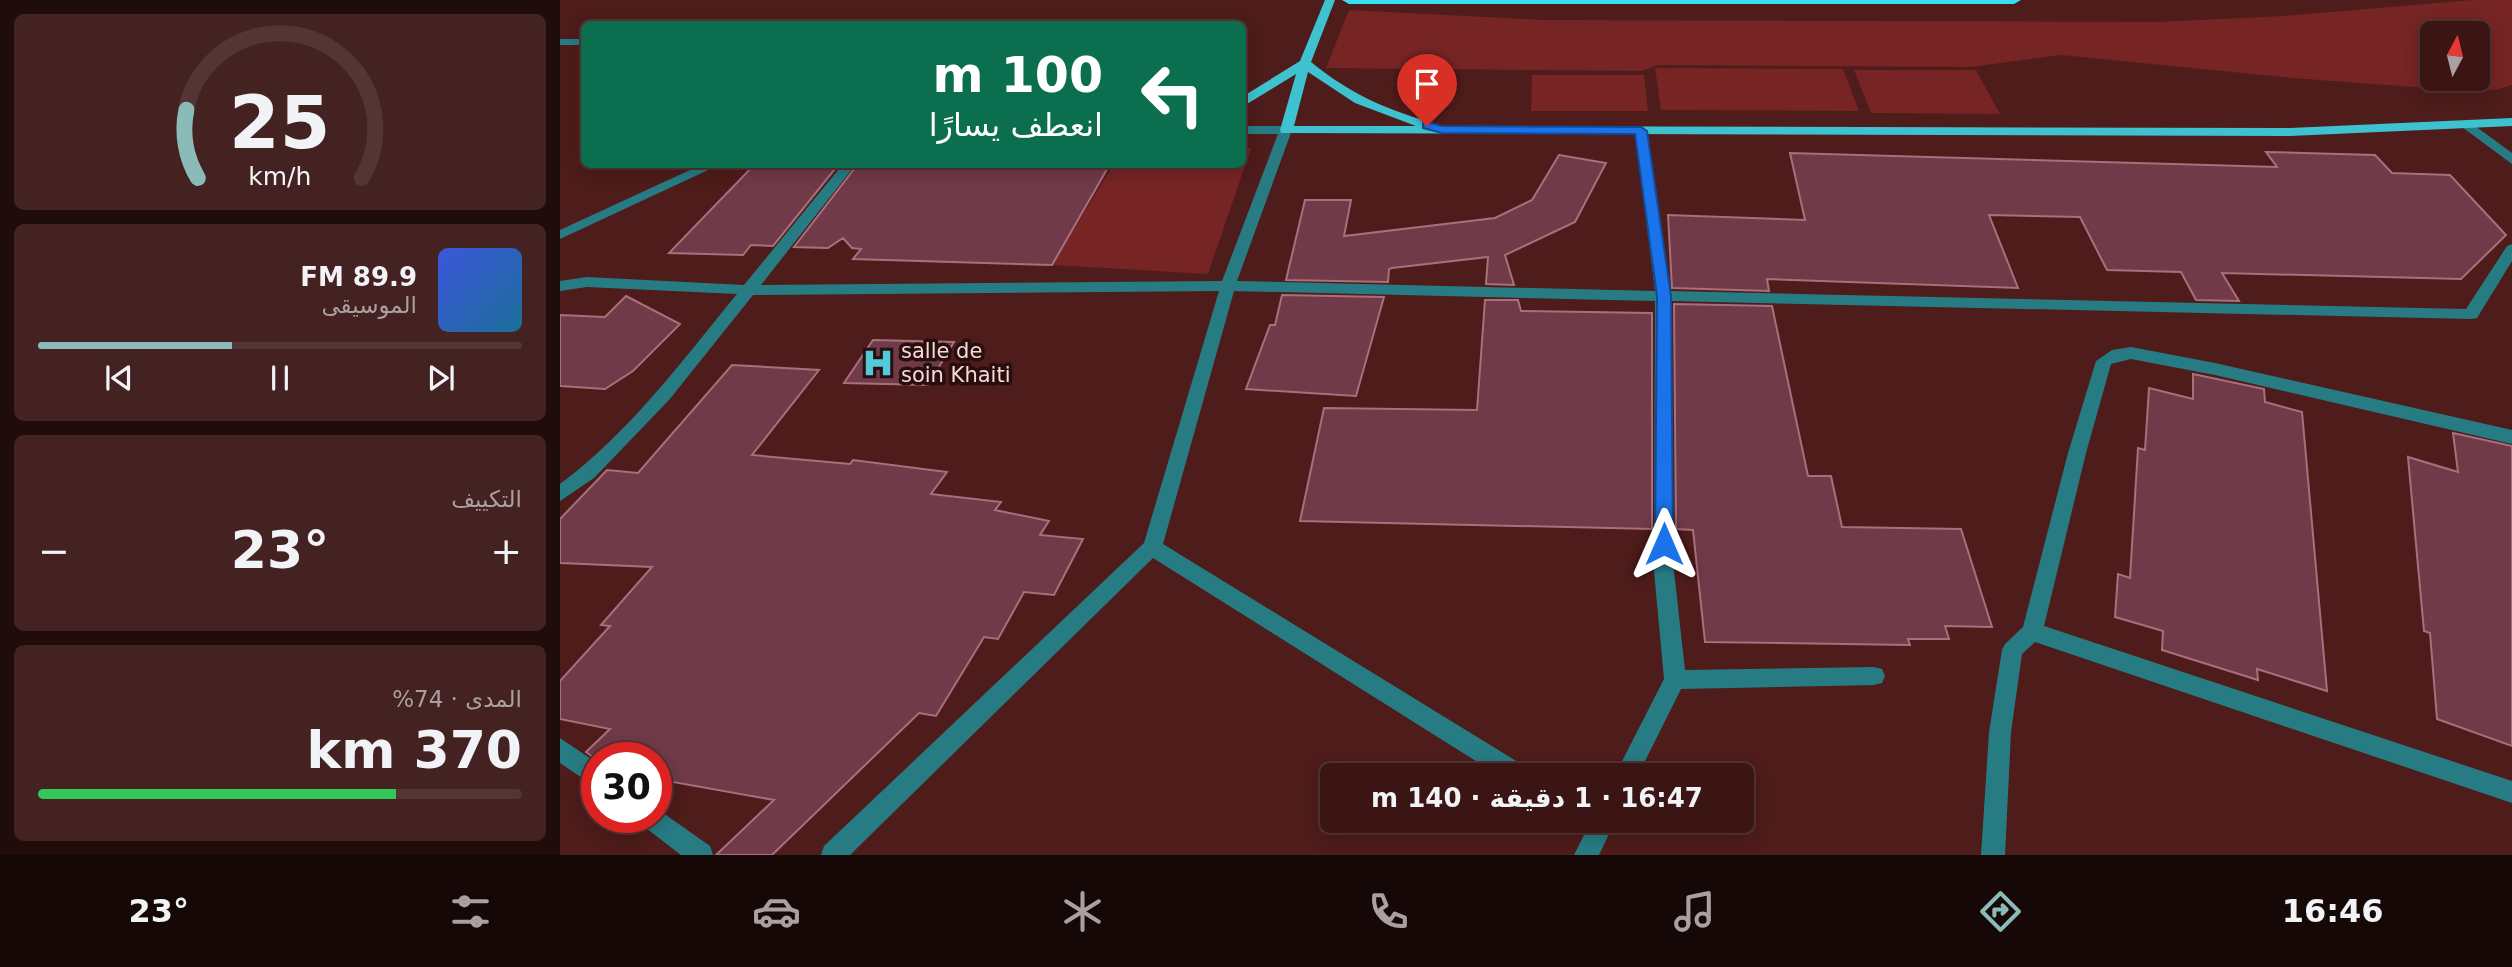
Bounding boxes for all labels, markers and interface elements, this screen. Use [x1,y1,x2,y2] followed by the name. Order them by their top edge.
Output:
[2420,21,2490,91] north arrow
[2420,21,2490,91] map controls
[933,47,1103,104] text: 100 m
[1127,49,1218,140] icon: left
[1397,54,1457,126] pin
[1408,65,1446,103] icon: arrive
[229,81,331,166] text: 25
[929,106,1103,144] text: انعطف يسارًا
[248,162,312,191] text: km/h
[300,262,417,292] text: 89.9 FM
[321,292,417,318] text: الموسيقى
[901,339,1010,387] place label: salle de soin Khaiti
[861,346,895,380] hospital icon: salle de soin Khaiti
[100,359,138,397] icon: previous
[261,359,299,397] icon: pause
[422,359,460,397] icon: next
[451,486,522,512] text: التكييف
[1627,507,1701,581] position arrow
[231,520,329,580] text: 23°
[38,529,70,573] text: −
[490,529,522,573] text: +
[392,686,522,712] text: المدى · 74%
[307,720,522,780] text: 370 km
[581,742,672,833] speed limit sign: 30
[1371,783,1703,813] text: 16:47 · 1 دقيقة · 140 m
[446,887,495,936] icon: filters
[752,887,801,936] icon: car
[1058,887,1107,936] icon: climate
[1364,887,1413,936] icon: phone
[1670,887,1719,936] icon: music
[1976,887,2025,936] icon: directions
[129,892,189,930] text: 23°
[2282,892,2384,930] text: 16:46

